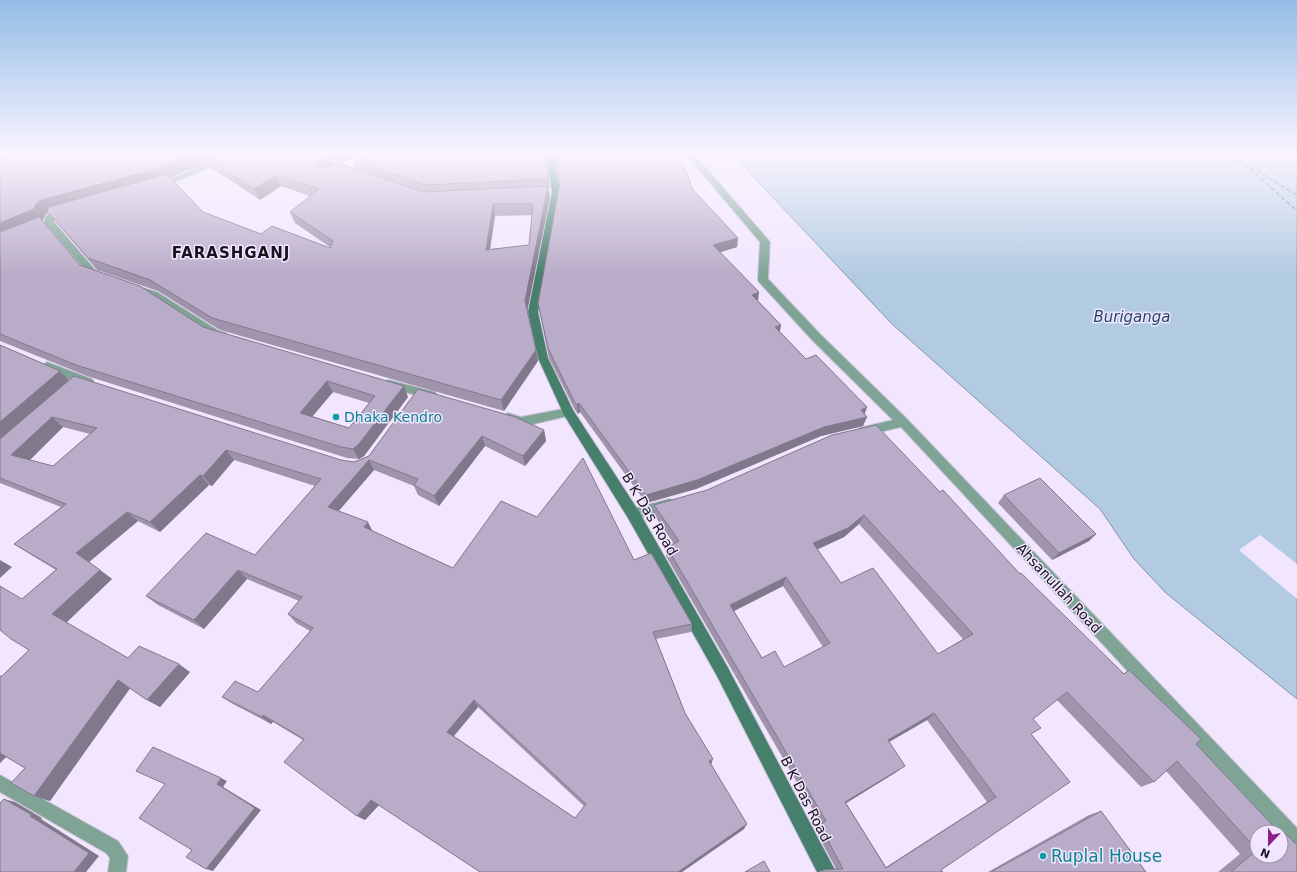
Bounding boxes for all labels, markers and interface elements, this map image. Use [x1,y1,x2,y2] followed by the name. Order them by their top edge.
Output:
[172,244,290,262] district label: FARASHGANJ
[1093,308,1171,326] water label: Buriganga
[344,409,442,425] place label: Dhaka Kendro
[331,412,341,422] marker: Dhaka Kendro
[619,470,681,558] street label: B K Das Road
[1013,540,1105,636] street label: Ahsanullah Road
[778,754,834,844] street label: B K Das Road
[1249,824,1289,864] north arrow
[1259,845,1272,861] text: N
[1051,846,1162,866] place label: Ruplal House
[1038,851,1048,861] marker: Ruplal House

